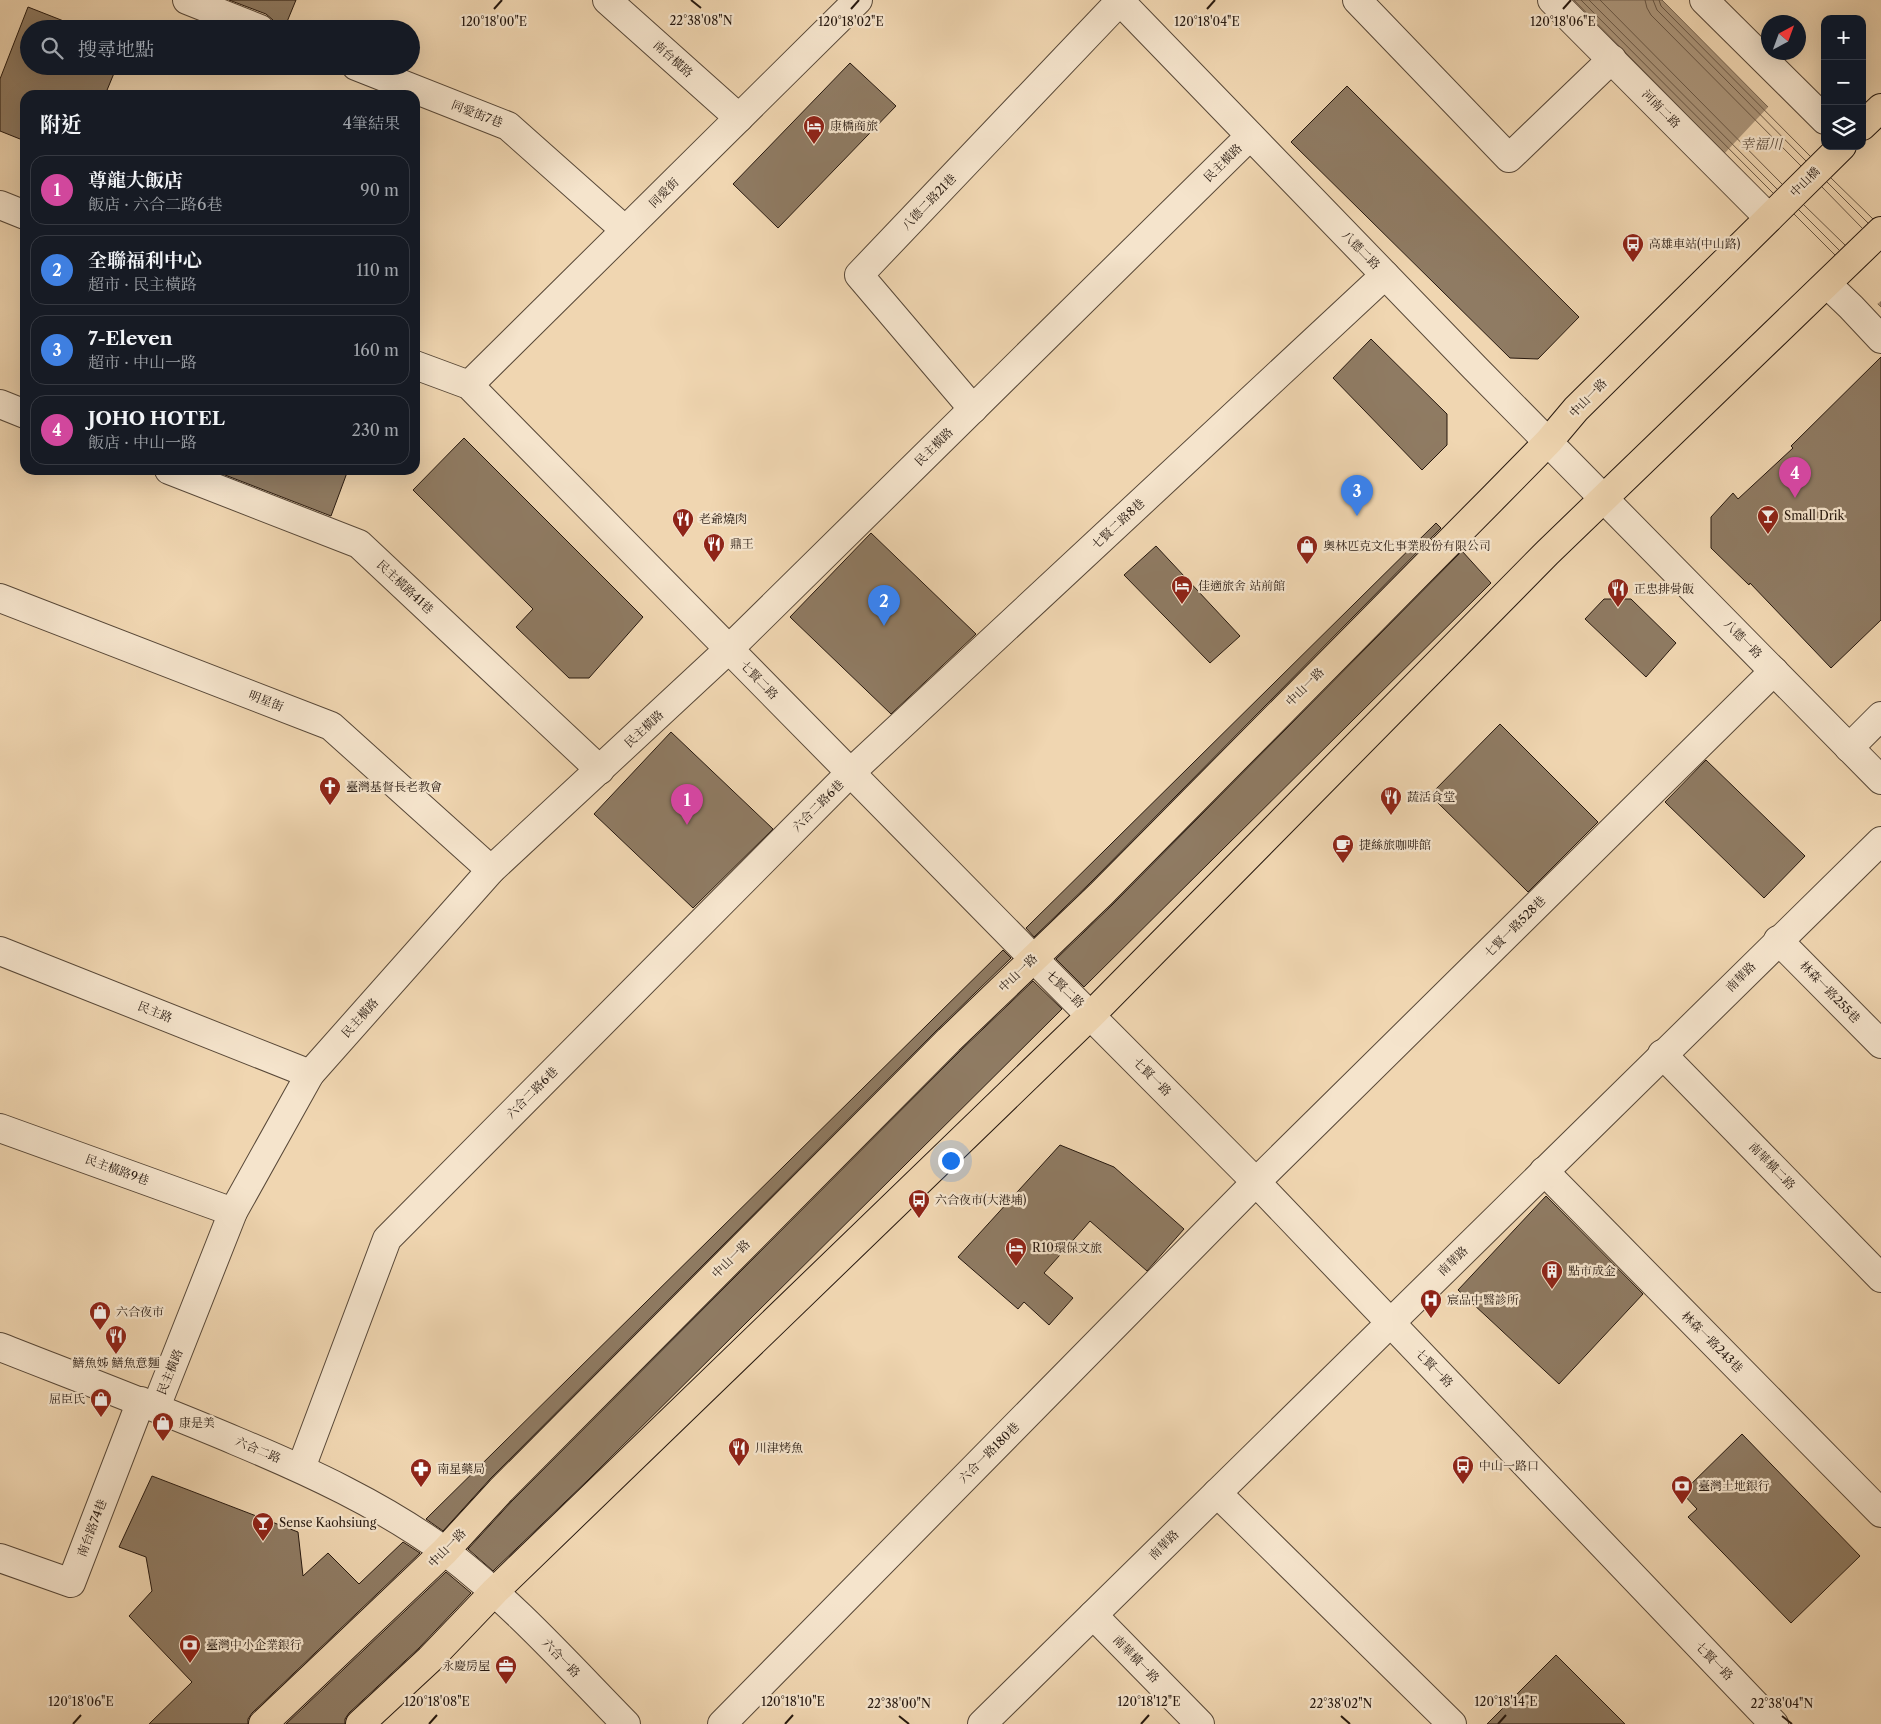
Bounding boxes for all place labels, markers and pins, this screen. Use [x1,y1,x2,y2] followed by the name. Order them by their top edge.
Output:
[802,114,826,145] hotel icon: 康橋商旅
[830,118,878,133] place label: 康橋商旅
[1621,232,1645,263] bus stop icon: 高雄車站(中山路)
[1649,236,1741,251] place label: 高雄車站(中山路)
[1779,457,1811,498] pin: 4
[1341,475,1373,516] pin: 3
[1756,504,1780,535] bar icon: Small Drik
[671,507,695,538] restaurant icon: 老爺燒肉
[1784,508,1845,523] place label: Small Drik
[699,511,747,526] place label: 老爺燒肉
[702,532,726,563] restaurant icon: 鼎王
[1295,534,1319,565] shop icon: 奧林匹克文化事業股份有限公司
[730,536,754,551] place label: 鼎王
[1323,538,1491,553] place label: 奧林匹克文化事業股份有限公司
[1170,574,1194,605] hotel icon: 佳適旅舍 站前館
[1606,577,1630,608] restaurant icon: 正忠排骨飯
[1198,578,1285,593] place label: 佳適旅舍 站前館
[1634,581,1694,596] place label: 正忠排骨飯
[868,585,900,626] pin: 2
[318,775,342,806] church icon: 臺灣基督長老教會
[346,779,442,794] place label: 臺灣基督長老教會
[671,784,703,825] pin: 1
[1379,785,1403,816] restaurant icon: 蔬活食堂
[1407,789,1455,804] place label: 蔬活食堂
[1331,833,1355,864] cafe icon: 捷絲旅咖啡館
[1359,837,1431,852] place label: 捷絲旅咖啡館
[907,1188,931,1219] bus stop icon: 六合夜市(大港埔)
[935,1192,1027,1207] place label: 六合夜市(大港埔)
[1004,1236,1028,1267] hotel icon: R10環保文旅
[1032,1240,1102,1255] place label: R10環保文旅
[1540,1259,1564,1290] building icon: 點市成金
[1568,1263,1616,1278] place label: 點市成金
[1419,1288,1443,1319] hospital icon: 宸品中醫診所
[1447,1292,1519,1307] place label: 宸品中醫診所
[88,1300,112,1331] shop icon: 六合夜市
[116,1304,164,1319] place label: 六合夜市
[104,1324,128,1355] restaurant icon: 鱔魚姊 鱔魚意麵
[72,1355,160,1370] place label: 鱔魚姊 鱔魚意麵
[89,1387,113,1418] shop icon: 屈臣氏
[49,1391,85,1406] place label: 屈臣氏
[151,1411,175,1442] shop icon: 康是美
[179,1415,215,1430] place label: 康是美
[727,1436,751,1467] restaurant icon: 川津烤魚
[755,1440,803,1455] place label: 川津烤魚
[1451,1454,1475,1485] bus stop icon: 中山一路口
[409,1457,433,1488] pharmacy icon: 南星藥局
[1479,1458,1539,1473] place label: 中山一路口
[437,1461,485,1476] place label: 南星藥局
[1670,1474,1694,1505] bank icon: 臺灣土地銀行
[1698,1478,1770,1493] place label: 臺灣土地銀行
[251,1511,275,1542] bar icon: Sense Kaohsiung
[279,1515,377,1530] place label: Sense Kaohsiung
[178,1633,202,1664] bank icon: 臺灣中小企業銀行
[206,1637,302,1652] place label: 臺灣中小企業銀行
[494,1654,518,1685] office icon: 永慶房屋
[442,1658,490,1673] place label: 永慶房屋

